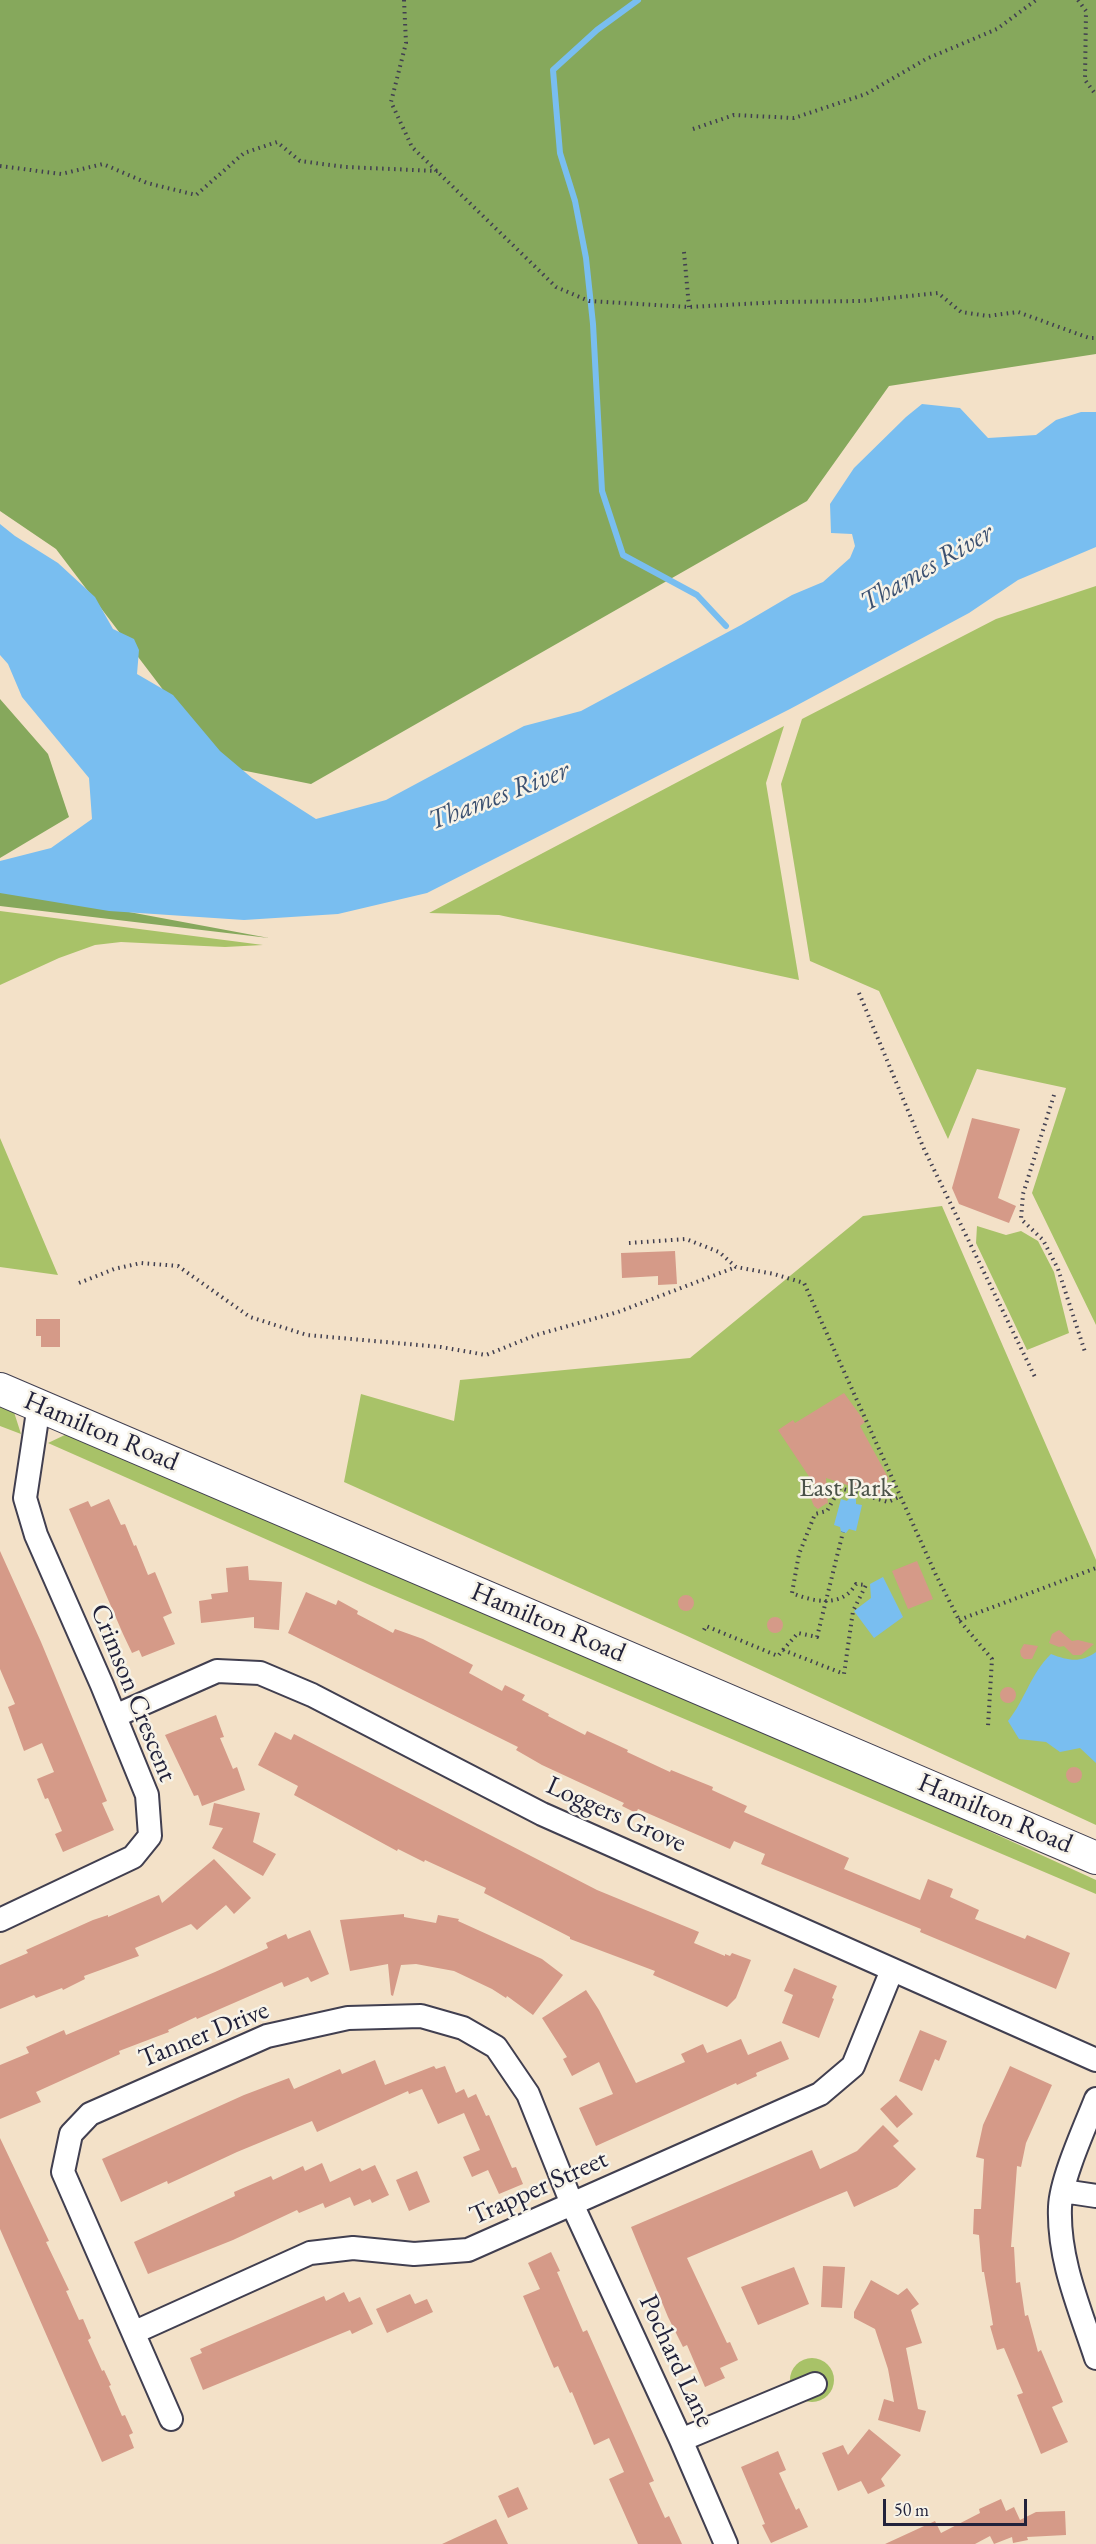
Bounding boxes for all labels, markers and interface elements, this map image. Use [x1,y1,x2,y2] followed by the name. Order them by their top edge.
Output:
[854,516,1000,620] water label: Thames River
[424,754,574,838] water label: Thames River
[19,1385,183,1479] street label: Hamilton Road
[799,1473,893,1505] park label: East Park
[466,1576,630,1670] street label: Hamilton Road
[83,1599,183,1787] street label: Crimson Crescent
[913,1767,1077,1861] street label: Hamilton Road
[541,1770,691,1860] street label: Loggers Grove
[134,1994,274,2076] street label: Tanner Drive
[465,2143,613,2233] street label: Trapper Street
[631,2290,721,2432] street label: Pochard Lane
[886,2487,1030,2525] scale bar
[894,2498,929,2521] text: 50 m

